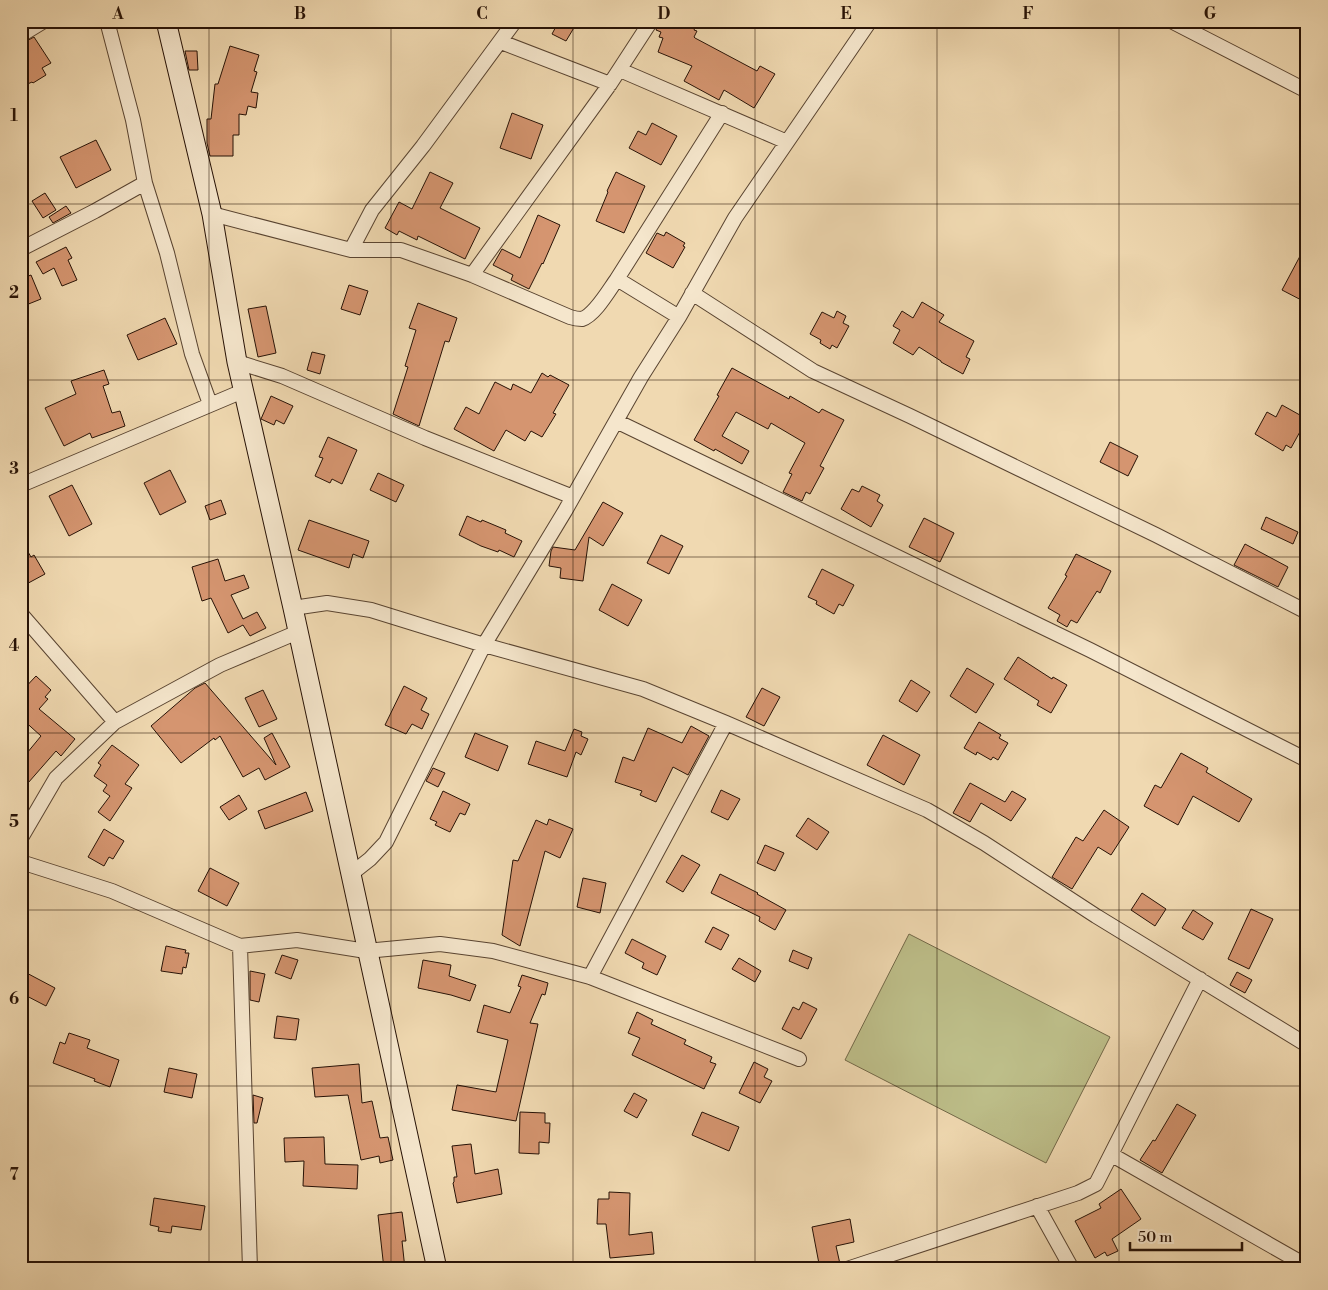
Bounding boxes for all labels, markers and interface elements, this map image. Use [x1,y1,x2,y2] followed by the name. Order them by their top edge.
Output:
[111,4,124,24] text: A
[294,4,306,24] text: B
[476,4,488,24] text: C
[658,4,671,24] text: D
[840,4,852,24] text: E
[1022,4,1034,24] text: F
[1204,4,1217,24] text: G
[10,106,18,126] text: 1
[9,283,19,303] text: 2
[9,459,19,479] text: 3
[9,636,20,656] text: 4
[9,812,19,832] text: 5
[9,989,19,1009] text: 6
[9,1165,19,1185] text: 7
[1130,1220,1243,1252] scale bar
[1138,1228,1172,1247] text: 50 m

